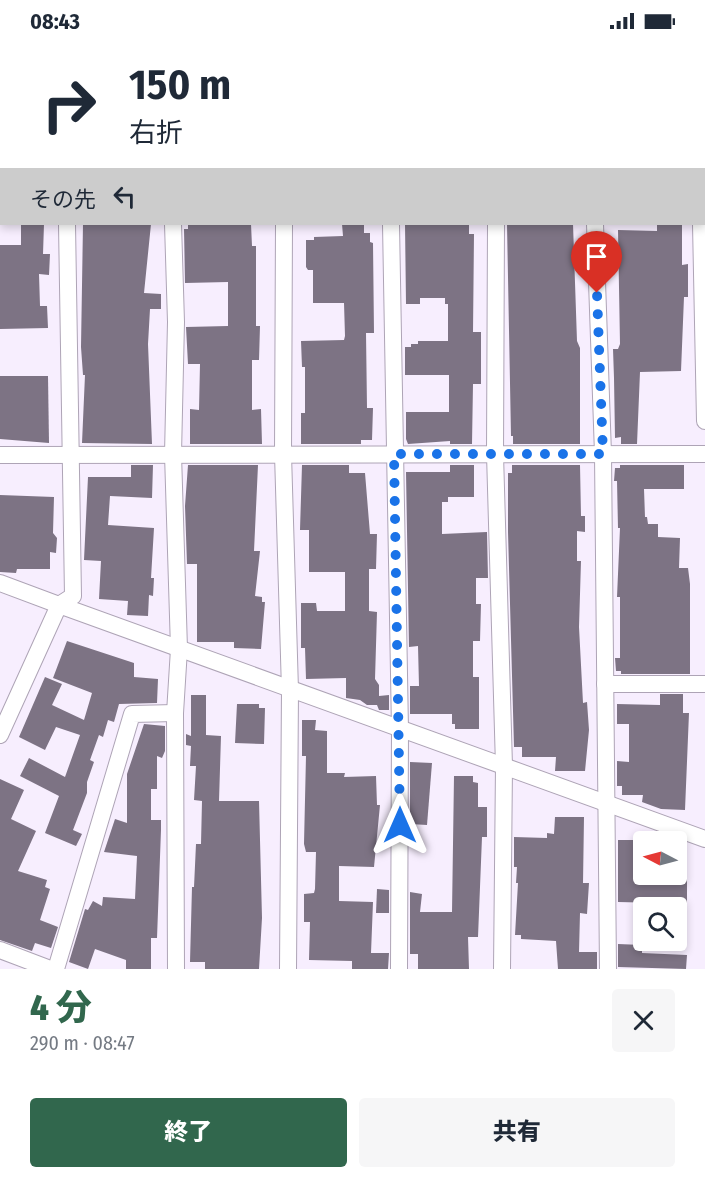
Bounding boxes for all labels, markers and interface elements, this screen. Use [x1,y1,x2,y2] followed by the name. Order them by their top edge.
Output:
[30,8,80,35] text: 08:43
[129,60,231,110] text: 150 m
[30,66,108,144] icon: right
[129,117,183,149] text: 右折
[108,180,141,213] icon: left
[30,186,96,213] text: その先
[571,231,622,293] pin
[580,240,613,273] icon: arrive
[368,793,432,857] position arrow
[633,831,687,885] north arrow
[633,831,687,951] map controls
[633,897,687,951] button: search
[30,986,92,1030] text: 4 分
[612,989,675,1052] button: close
[30,1031,135,1055] text: 290 m · 08:47
[30,1098,347,1167] button: 終了
[359,1098,675,1167] button: 共有

